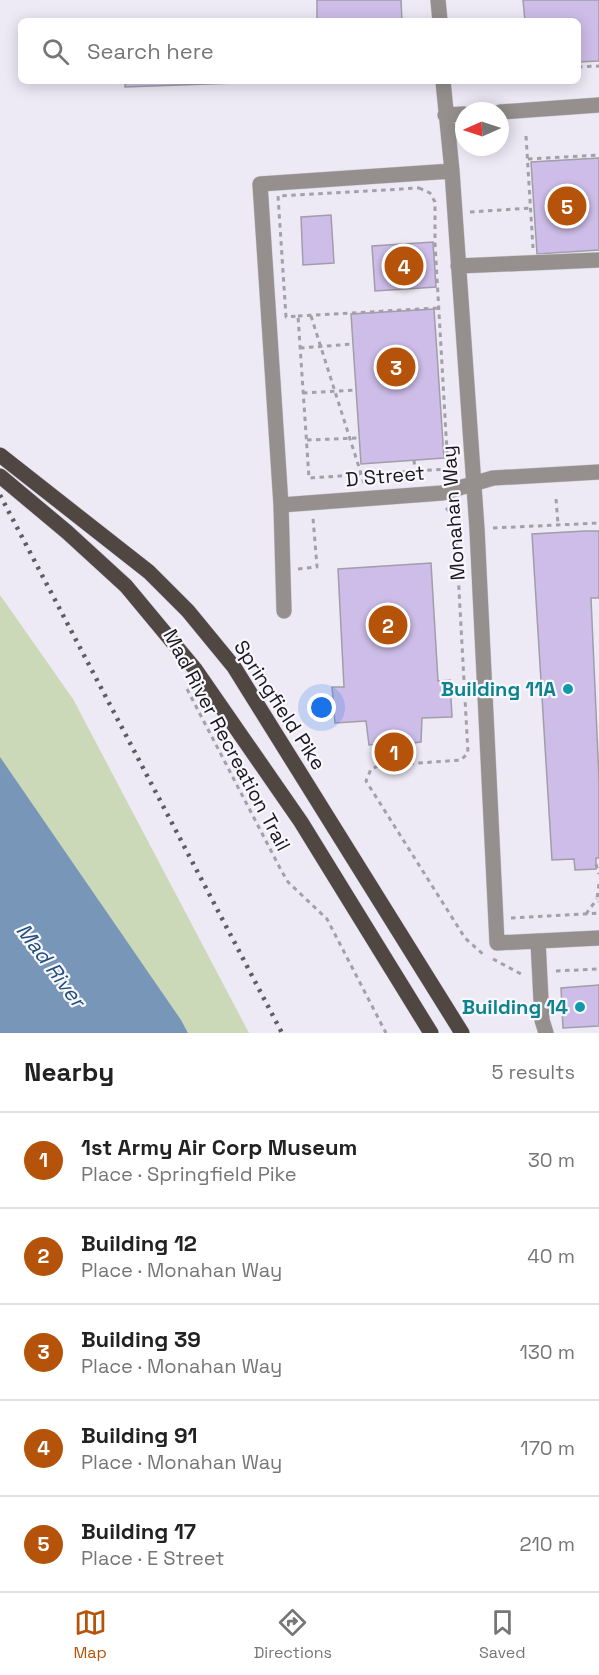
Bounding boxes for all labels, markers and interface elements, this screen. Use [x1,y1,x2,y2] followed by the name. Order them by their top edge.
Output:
[18,18,581,84] search box
[39,35,72,68] icon: search
[87,37,214,65] text: Search here
[455,102,509,156] north arrow
[548,184,586,228] pin: 5
[384,244,424,288] pin: 4
[376,344,416,389] pin: 3
[435,445,471,581] street label: Monahan Way
[344,460,426,492] street label: D Street
[368,602,408,648] pin: 2
[157,625,297,855] street label: Mad River Recreation Trail
[228,635,332,775] street label: Springfield Pike
[441,676,556,702] place label: Building 11A
[561,682,575,696] marker: Building 11A
[307,693,336,722] your location
[374,730,414,774] pin: 1
[11,918,93,1014] water label: Mad River
[462,994,568,1020] place label: Building 14
[573,1000,587,1014] marker: Building 14
[24,1055,114,1089] text: Nearby
[491,1059,575,1085] text: 5 results
[81,1133,357,1161] text: 1st Army Air Corp Museum
[39,1147,48,1173] text: 1
[528,1147,575,1173] text: 30 m
[81,1161,297,1187] text: Place · Springfield Pike
[81,1229,197,1257] text: Building 12
[38,1243,49,1269] text: 2
[527,1243,575,1269] text: 40 m
[81,1257,282,1283] text: Place · Monahan Way
[81,1325,201,1353] text: Building 39
[37,1339,50,1365] text: 3
[519,1339,575,1365] text: 130 m
[81,1353,282,1379] text: Place · Monahan Way
[81,1421,197,1449] text: Building 91
[37,1435,50,1461] text: 4
[520,1435,575,1461] text: 170 m
[81,1449,282,1475] text: Place · Monahan Way
[81,1517,196,1545] text: Building 17
[38,1531,50,1557] text: 5
[519,1531,575,1557] text: 210 m
[81,1545,224,1571] text: Place · E Street
[73,1606,107,1663] tab: Map
[254,1606,332,1663] tab: Directions
[479,1606,526,1663] tab: Saved

